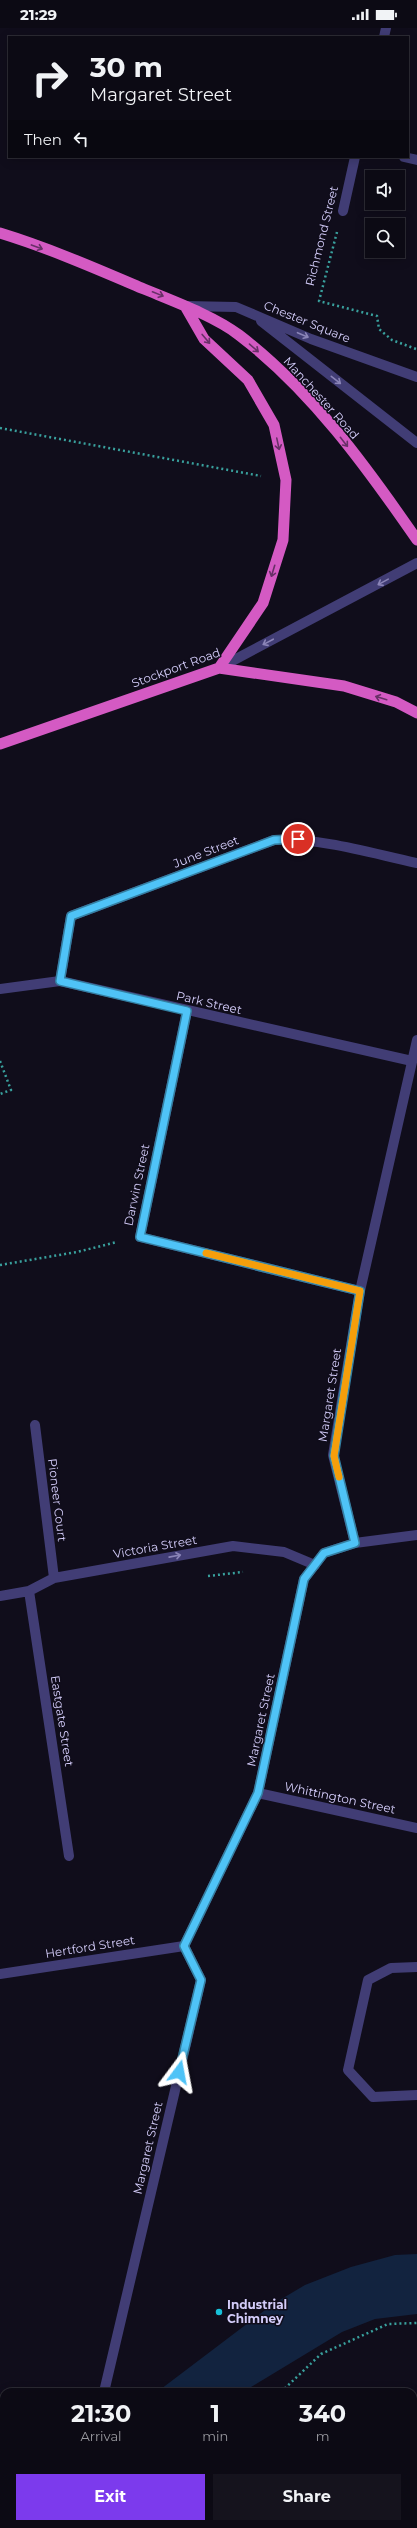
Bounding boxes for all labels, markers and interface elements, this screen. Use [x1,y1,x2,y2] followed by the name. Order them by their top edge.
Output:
[20,5,57,24] text: 21:29
[90,50,163,84] text: 30 m
[24,52,76,104] icon: right
[90,84,232,106] text: Margaret Street
[70,128,92,150] icon: left
[24,130,62,149] text: Then
[365,170,405,258] map controls
[365,170,405,210] button: sound
[302,184,341,287] street label: Richmond Street
[365,218,405,258] button: search
[30,243,42,251] one-way arrow
[151,291,163,299] one-way arrow
[262,297,353,346] street label: Chester Square
[296,332,308,339] one-way arrow
[201,334,210,344] one-way arrow
[249,343,259,352] one-way arrow
[280,353,362,442] street label: Manchester Road
[330,375,341,384] one-way arrow
[340,436,348,447] one-way arrow
[274,437,282,450] one-way arrow
[269,565,276,578] one-way arrow
[377,578,389,586] one-way arrow
[262,639,274,646] one-way arrow
[129,645,222,691] street label: Stockport Road
[375,694,388,701] one-way arrow
[281,822,315,856] pin
[287,828,309,850] icon: arrive
[170,832,241,871] street label: June Street
[175,988,243,1017] street label: Park Street
[121,1142,153,1227] street label: Darwin Street
[315,1347,344,1443] street label: Margaret Street
[45,1458,70,1542] street label: Pioneer Court
[112,1532,198,1561] street label: Victoria Street
[168,1552,181,1560] one-way arrow
[243,1672,278,1768] street label: Margaret Street
[48,1674,77,1768] street label: Eastgate Street
[283,1778,397,1817] street label: Whittington Street
[44,1932,136,1961] street label: Hertford Street
[158,2051,200,2093] position arrow
[130,2100,166,2196] street label: Margaret Street
[227,2297,287,2326] place label: Industrial Chimney
[214,2307,224,2317] marker: Industrial Chimney
[71,2399,131,2428] text: 21:30
[210,2399,220,2428] text: 1
[299,2399,346,2428] text: 340
[81,2428,122,2444] text: Arrival
[202,2428,228,2444] text: min
[316,2428,330,2444] text: m
[16,2474,205,2520] button: Exit
[213,2474,401,2520] button: Share

